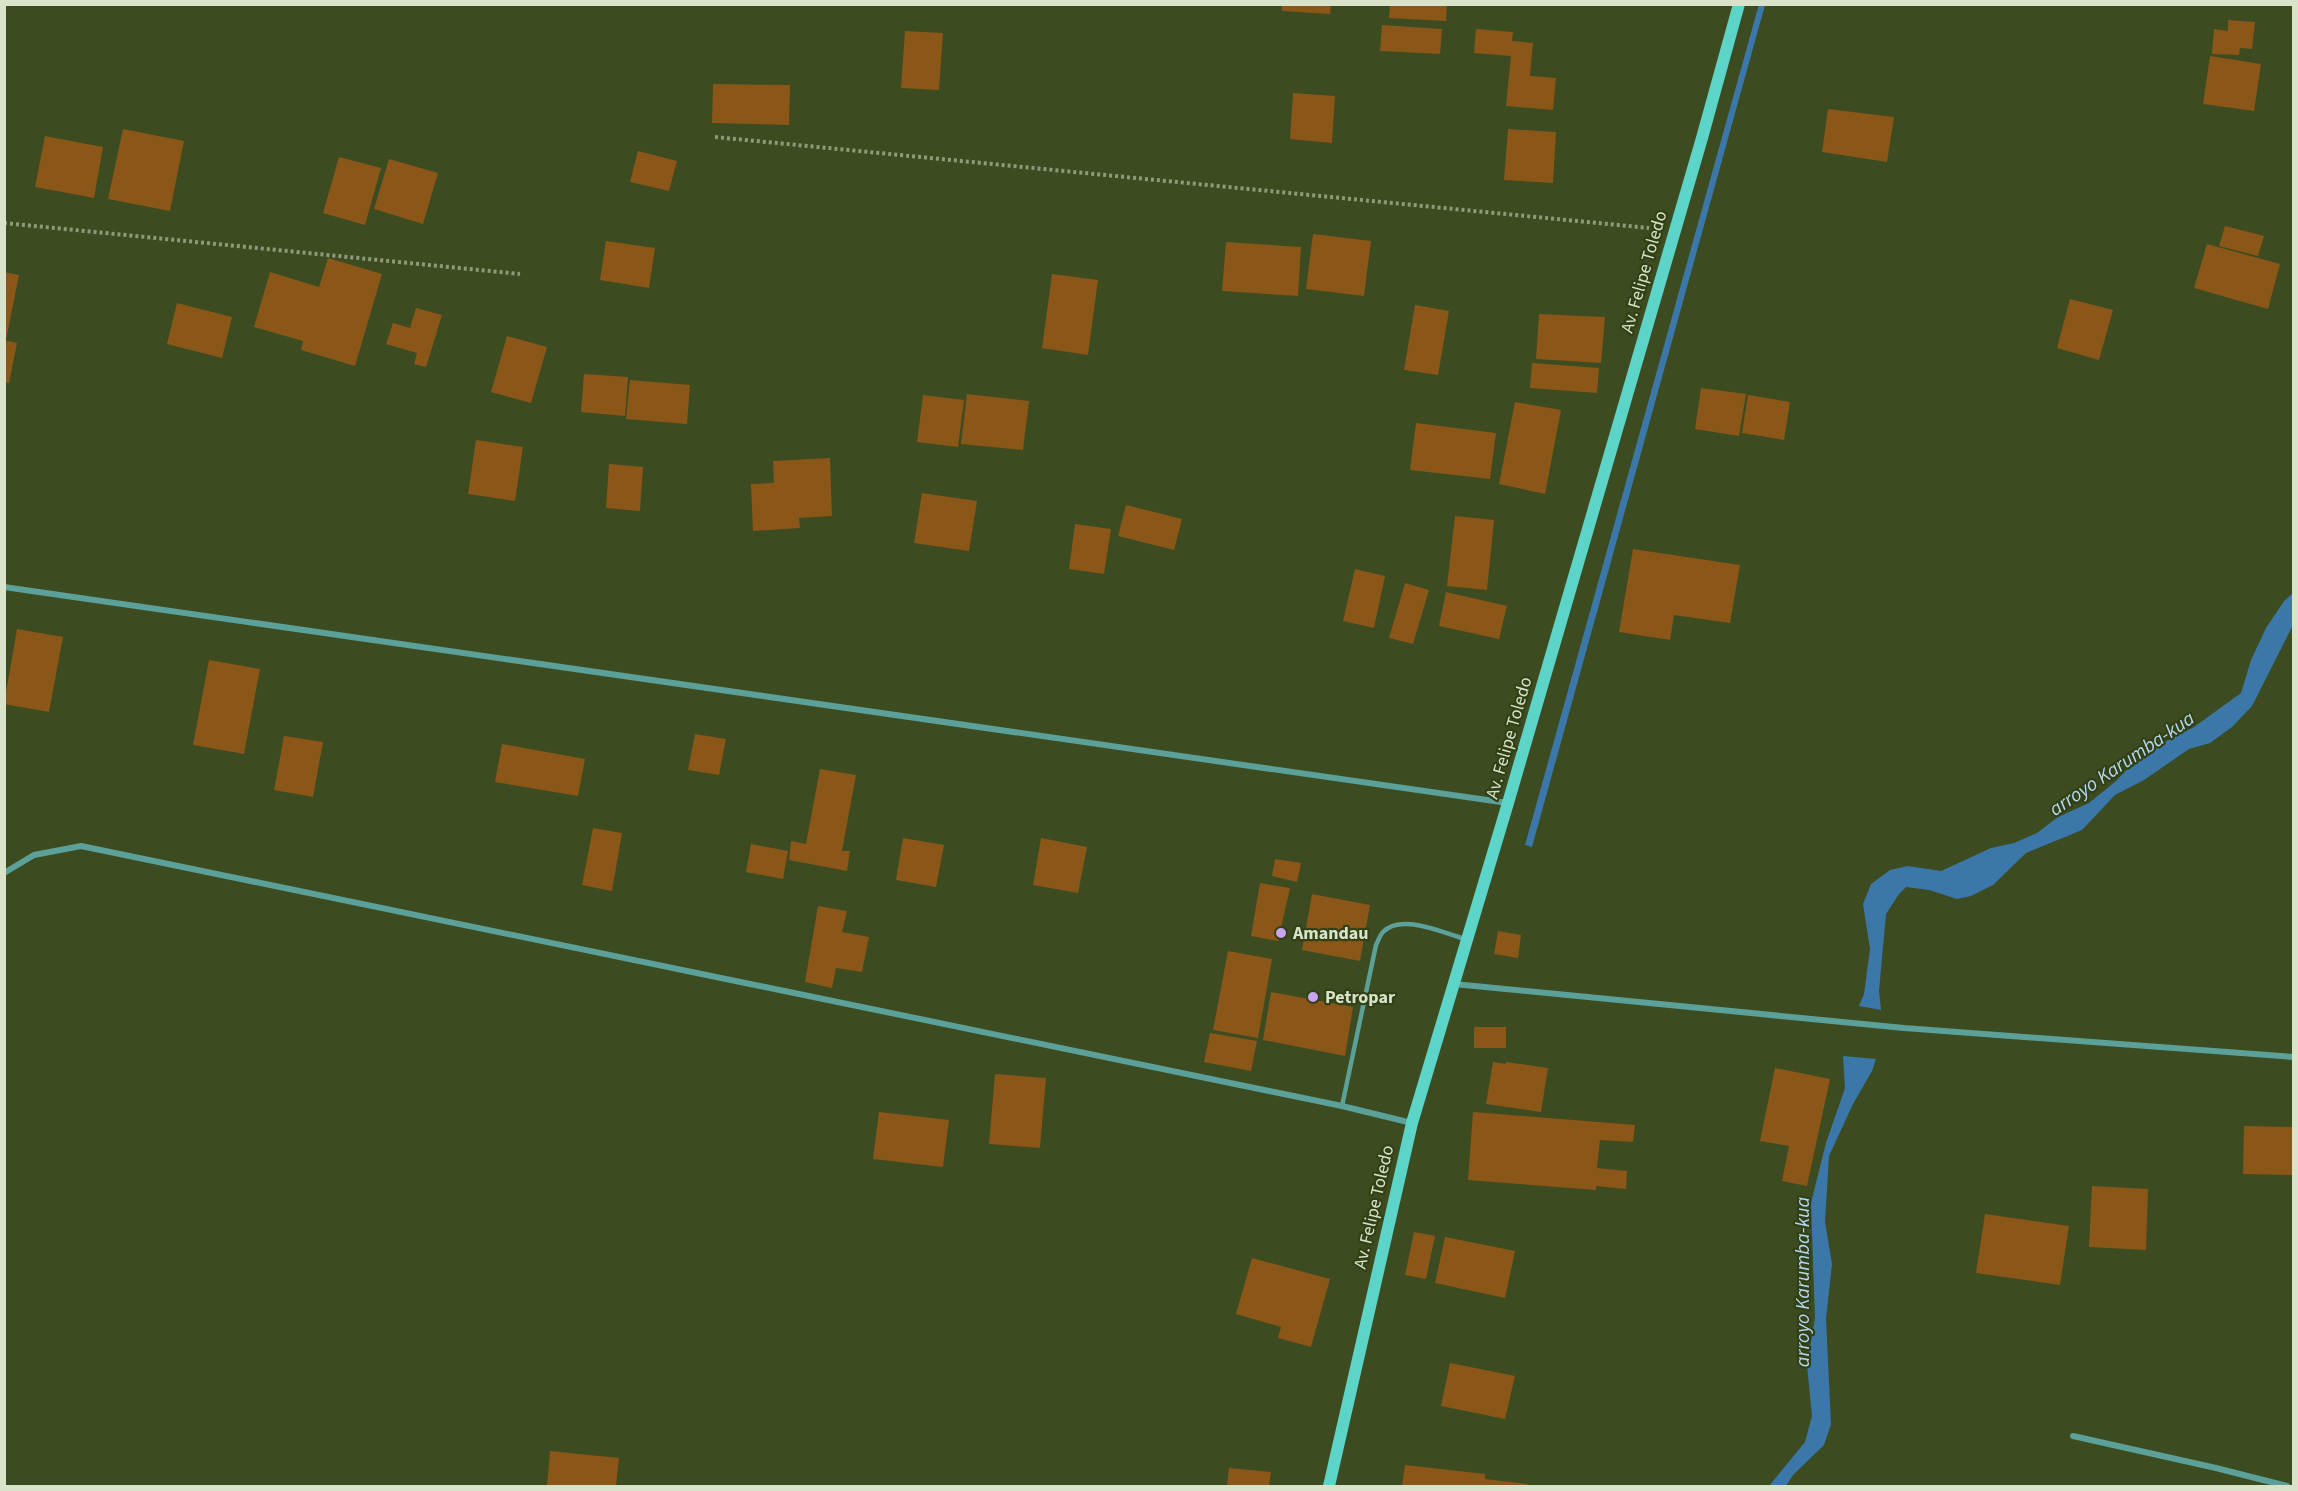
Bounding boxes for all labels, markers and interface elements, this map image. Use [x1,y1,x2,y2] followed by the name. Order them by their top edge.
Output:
[1615,208,1673,336] street label: Av. Felipe Toledo
[1480,674,1538,802] street label: Av. Felipe Toledo
[2044,705,2201,823] water label: arroyo Karumba-kua
[1292,921,1369,946] place label: Amandau
[1274,926,1288,940] marker: Amandau
[1325,985,1396,1010] place label: Petropar
[1306,990,1320,1004] marker: Petropar
[1348,1143,1400,1271] street label: Av. Felipe Toledo
[1789,1197,1817,1367] water label: arroyo Karumba-kua

